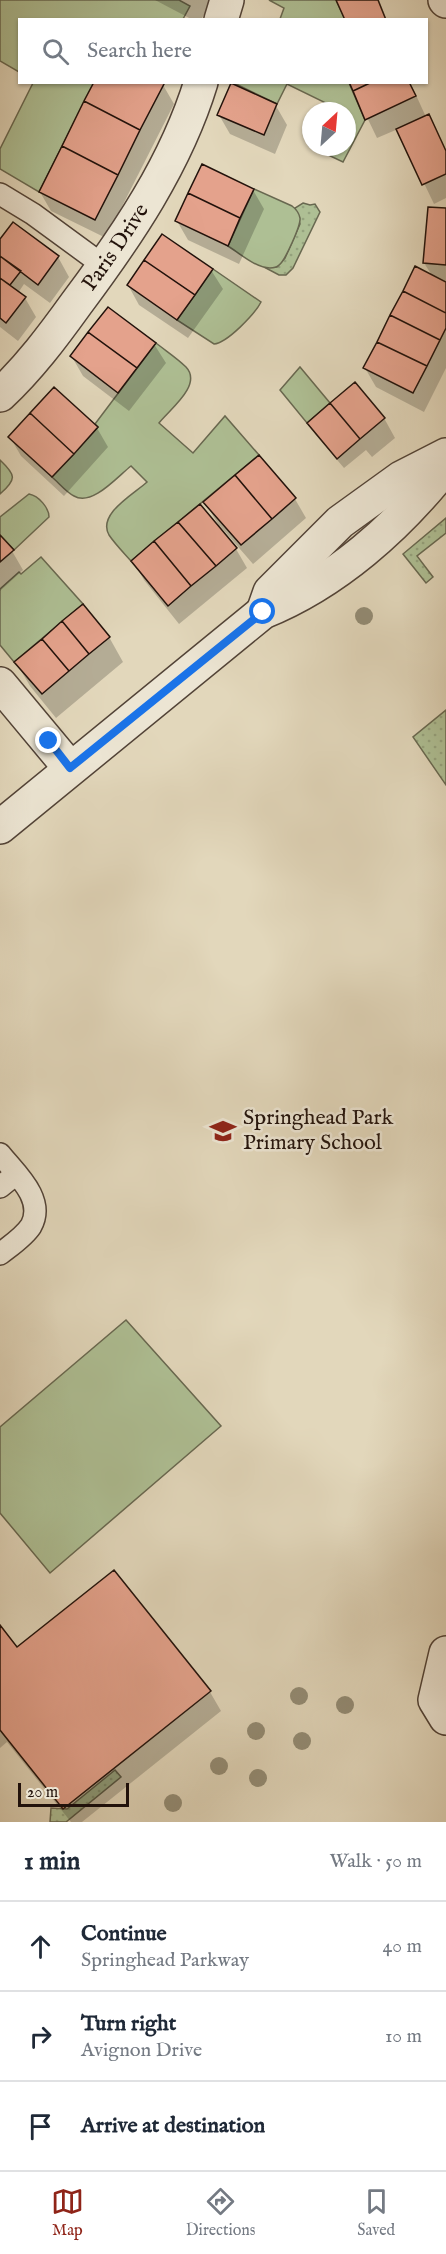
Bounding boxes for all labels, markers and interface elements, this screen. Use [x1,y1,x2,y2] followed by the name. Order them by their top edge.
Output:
[18,18,428,84] search box
[39,35,72,68] icon: search
[87,37,192,65] text: Search here
[302,102,356,156] north arrow
[76,199,156,297] street label: Paris Drive
[249,598,275,624] route start
[35,727,61,753] route end
[243,1104,394,1157] place label: Springhead Park Primary School
[208,1116,238,1146] school or university icon: Springhead Park Primary School
[18,1780,129,1808] scale bar
[27,1783,58,1803] text: 20 m
[24,1845,80,1878] text: 1 min
[329,1849,422,1874] text: Walk · 50 m
[81,1920,167,1948] text: Continue
[24,1930,57,1963] icon: ahead
[383,1934,422,1959] text: 40 m
[81,1948,249,1973] text: Springhead Parkway
[81,2010,176,2038] text: Turn right
[24,2020,57,2053] icon: right
[385,2024,422,2049] text: 10 m
[81,2038,202,2063] text: Avignon Drive
[24,2110,57,2143] icon: arrive
[81,2112,265,2140] text: Arrive at destination
[51,2185,84,2241] tab: Map
[186,2185,255,2241] tab: Directions
[357,2185,395,2241] tab: Saved

